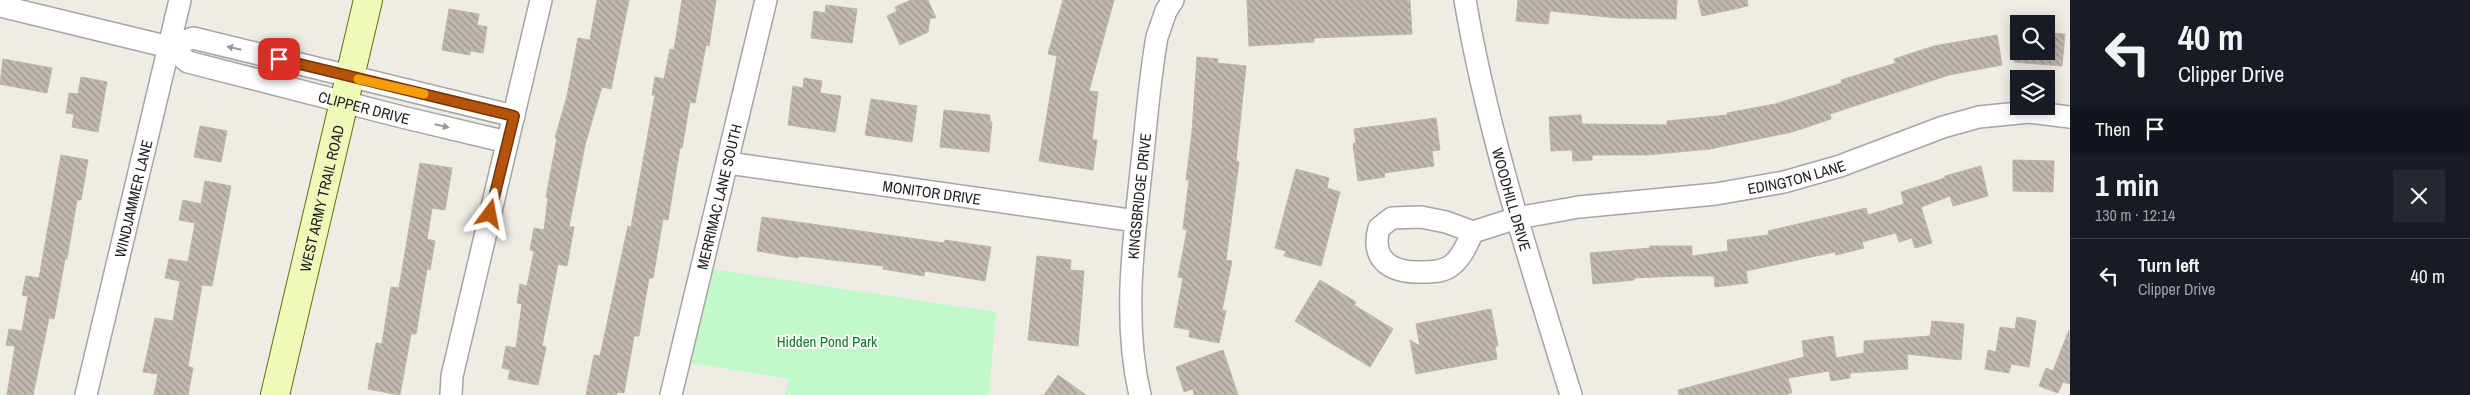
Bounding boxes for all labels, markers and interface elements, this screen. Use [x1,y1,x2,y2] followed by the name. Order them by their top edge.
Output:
[2178,14,2243,61] text: 40 m
[2010,15,2055,115] map controls
[2010,15,2055,60] button: search
[2095,20,2160,85] icon: left
[258,38,300,80] pin
[227,44,242,52] one-way arrow
[265,45,293,73] icon: arrive
[2178,59,2284,89] text: Clipper Drive
[2010,70,2055,115] button: layers
[316,85,412,129] street label: CLIPPER DRIVE
[2141,115,2169,143] icon: arrive
[2095,116,2131,142] text: Then
[435,122,450,130] one-way arrow
[691,122,746,272] street label: MERRIMAC LANE SOUTH
[294,123,349,274] street label: WEST ARMY TRAIL ROAD
[1122,132,1155,260] street label: KINGSBRIDGE DRIVE
[109,137,157,259] street label: WINDJAMMER LANE
[1487,146,1537,254] street label: WOODHILL DRIVE
[1746,154,1849,199] street label: EDINGTON LANE
[2095,165,2159,205] text: 1 min
[2393,170,2445,222] button: close
[881,175,982,209] street label: MONITOR DRIVE
[463,187,515,239] position arrow
[2095,204,2175,226] text: 130 m · 12:14
[2138,252,2199,278] text: Turn left
[2095,262,2123,290] icon: left
[2410,263,2445,289] text: 40 m
[2138,278,2215,300] text: Clipper Drive
[777,331,878,352] park label: Hidden Pond Park

